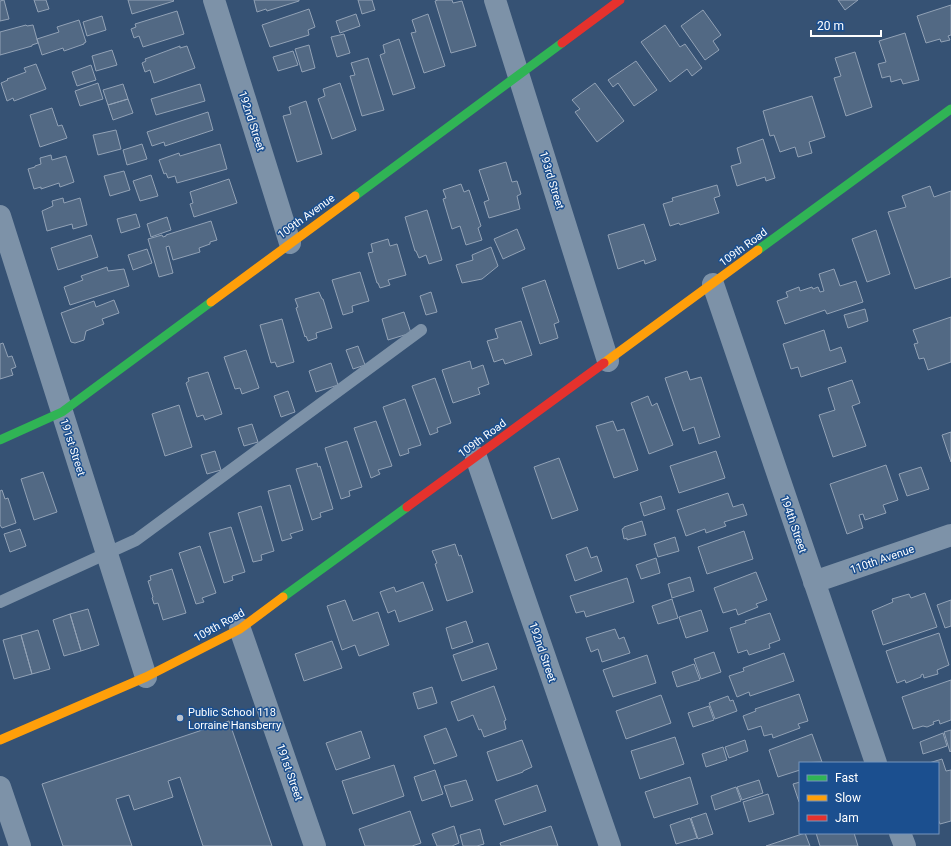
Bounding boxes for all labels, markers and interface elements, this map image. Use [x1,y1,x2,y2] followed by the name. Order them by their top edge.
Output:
[811,12,881,38] scale bar
[817,19,844,33] text: 20 m
[236,89,267,153] street label: 192nd Street
[537,149,567,211] street label: 193rd Street
[275,191,337,241] street label: 109th Avenue
[717,226,770,269] street label: 109th Road
[57,417,88,478] street label: 191st Street
[456,417,509,460] street label: 109th Road
[778,494,810,555] street label: 194th Street
[848,542,916,577] street label: 110th Avenue
[192,606,247,645] street label: 109th Road
[526,620,559,684] street label: 192nd Street
[188,706,282,732] place label: Public School 118 Lorraine Hansberry
[175,713,185,723] marker: Public School 118 Lorraine Hansberry
[274,742,305,803] street label: 191st Street
[799,762,939,834] legend
[835,771,858,785] text: Fast
[835,791,861,805] text: Slow
[835,811,859,825] text: Jam

